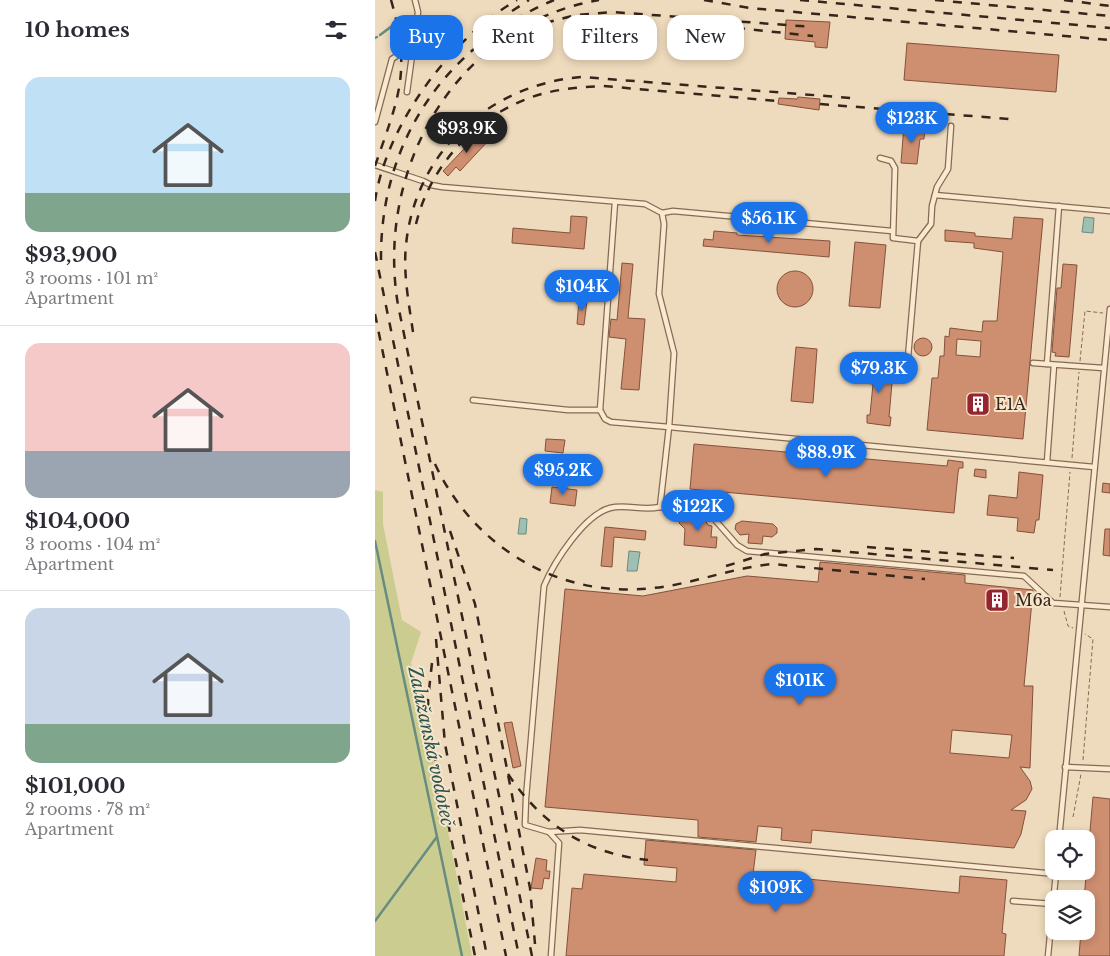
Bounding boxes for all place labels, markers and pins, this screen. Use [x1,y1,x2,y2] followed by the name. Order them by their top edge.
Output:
[877,102,947,144] pin: $123K
[426,112,508,154] pin: $93.9K
[728,202,810,244] pin: $56.1K
[547,270,617,312] pin: $104K
[838,352,920,394] pin: $79.3K
[965,391,991,417] building icon: E1A
[995,394,1027,414] place label: E1A
[785,436,867,478] pin: $88.9K
[522,454,604,496] pin: $95.2K
[663,490,733,532] pin: $122K
[984,587,1010,613] building icon: M6a
[1015,590,1052,610] place label: M6a
[765,664,835,706] pin: $101K
[741,870,811,913] pin: $109K

